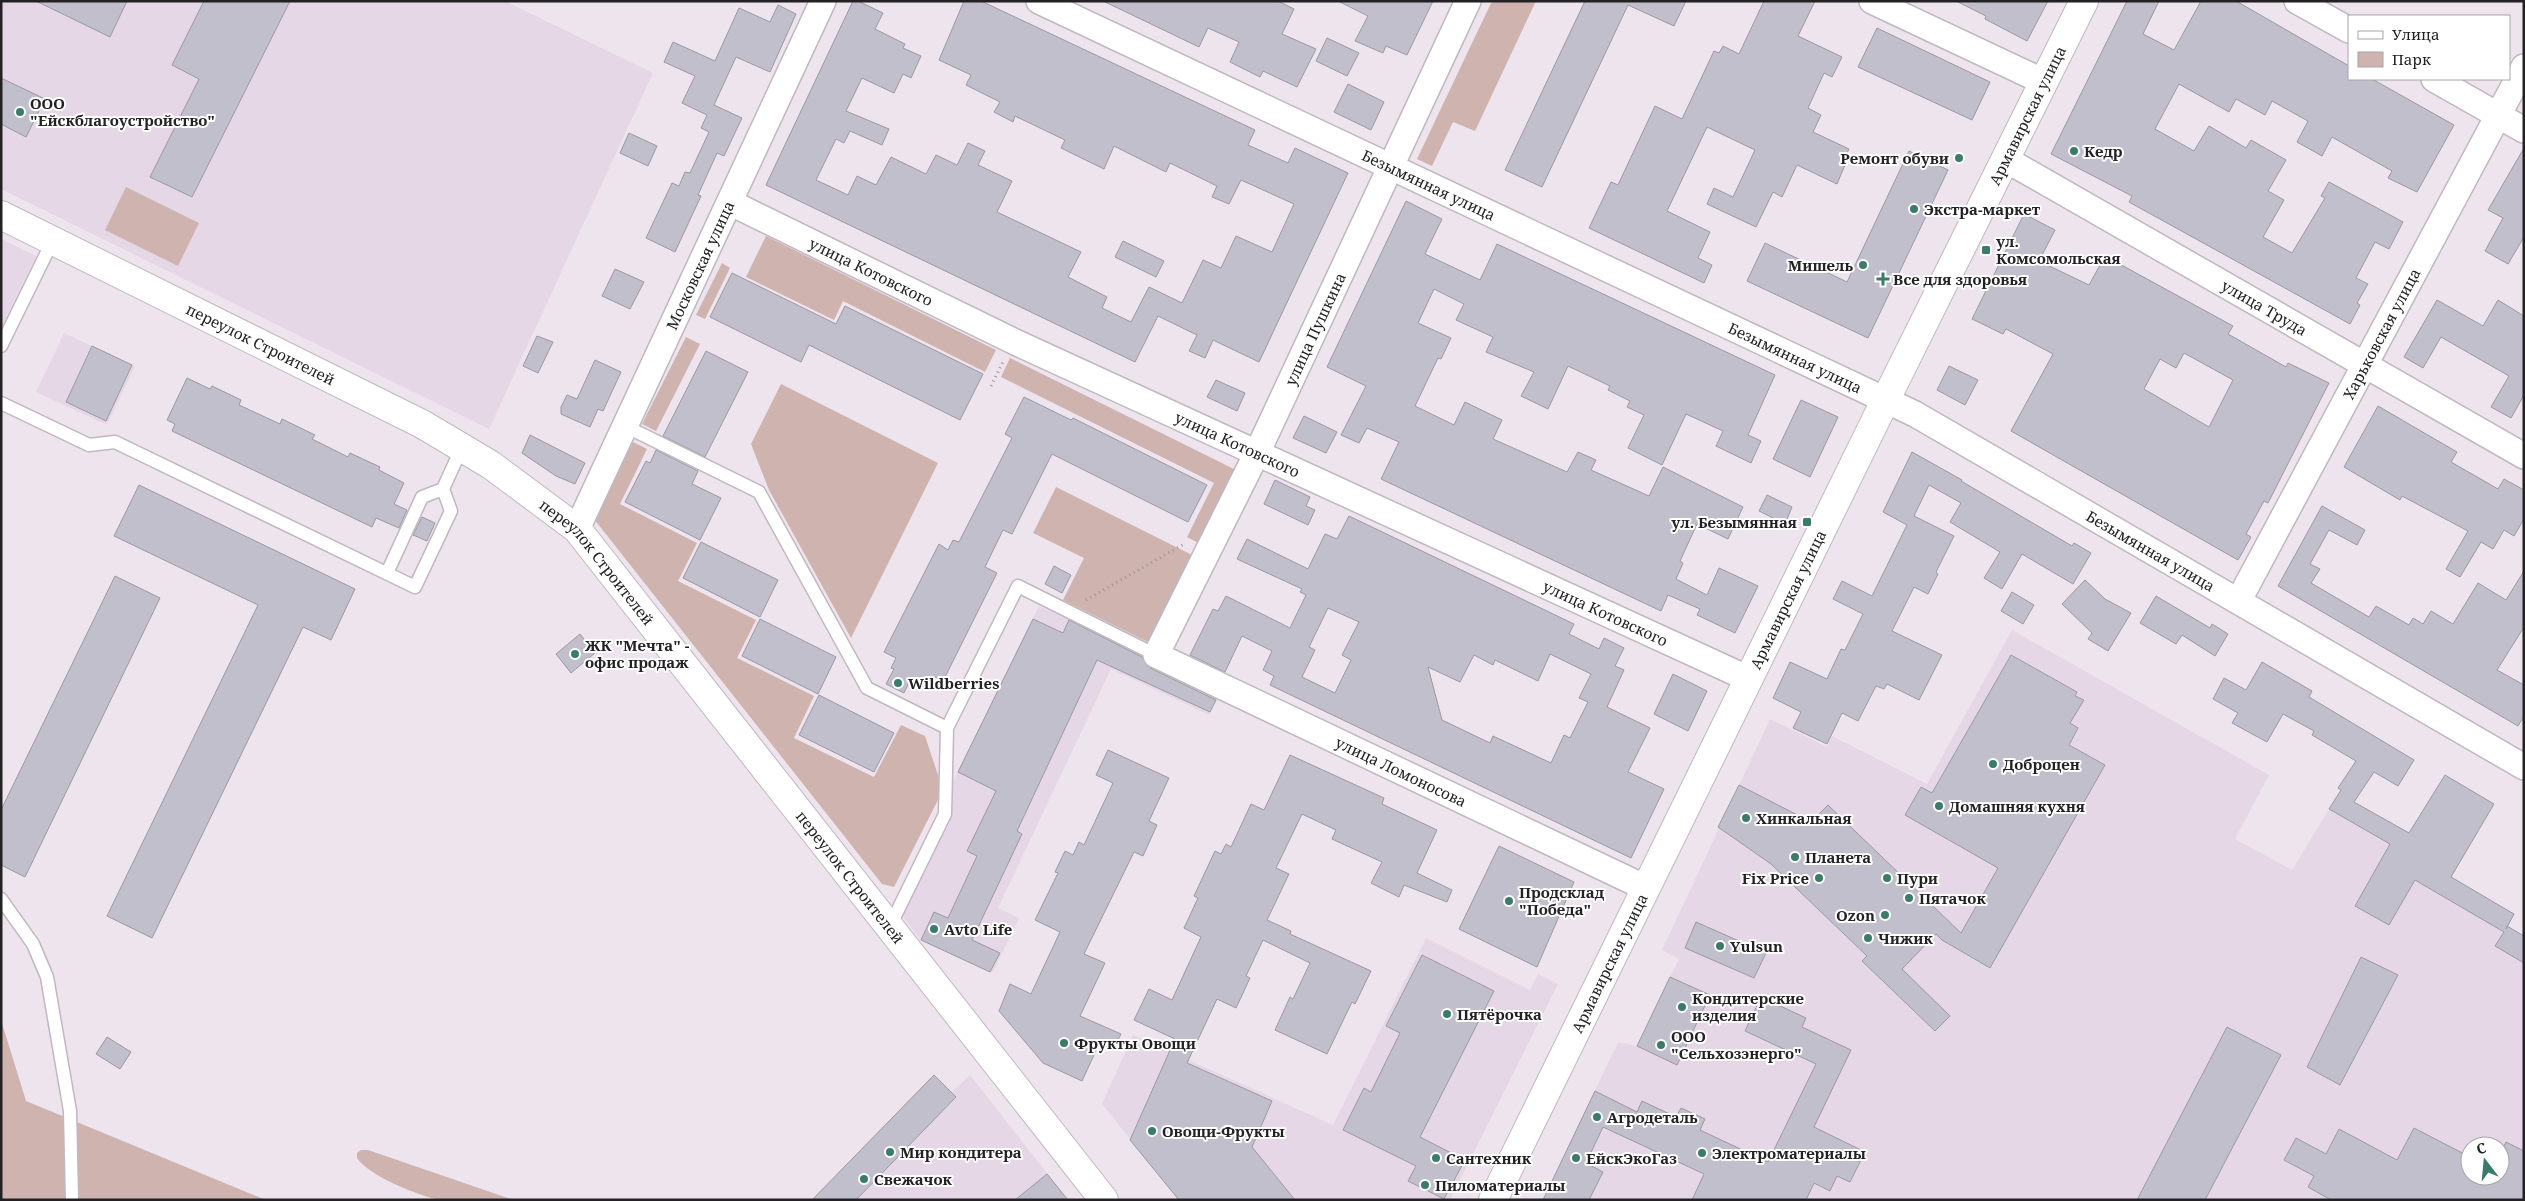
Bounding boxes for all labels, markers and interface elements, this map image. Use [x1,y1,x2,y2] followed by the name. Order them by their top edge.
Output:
[2348,15,2510,80] legend
[2392,24,2440,44] text: Улица
[1984,43,2070,188] street label: Армавирская улица
[2392,49,2431,69] text: Парк
[30,93,215,130] place label: ООО "Ейскблагоустройство"
[14,106,26,118] marker: ООО "Ейскблагоустройство"
[2084,141,2123,161] place label: Кедр
[1359,145,1499,225] street label: Безымянная улица
[2068,145,2080,157] marker: Кедр
[1840,148,1949,168] place label: Ремонт обуви
[1953,152,1965,164] marker: Ремонт обуви
[661,198,739,333] street label: Московская улица
[1924,199,2041,219] place label: Экстра-маркет
[1908,203,1920,215] marker: Экстра-маркет
[1996,231,2121,268] place label: ул. Комсомольская
[806,233,936,310] street label: улица Котовского
[1980,244,1992,256] marker: ул. Комсомольская
[1788,255,1853,275] place label: Мишель
[1857,259,1869,271] marker: Мишель
[2338,265,2425,403] street label: Харьковская улица
[1280,269,1350,389] street label: улица Пушкина
[1893,269,2027,289] place label: Все для здоровья
[1877,273,1889,285] marker: Все для здоровья
[2218,275,2311,340] street label: улица Труда
[183,299,338,389] street label: переулок Строителей
[1725,317,1865,398] street label: Безымянная улица
[1172,407,1303,481] street label: улица Котовского
[535,495,659,629] street label: переулок Строителей
[2083,506,2219,596] street label: Безымянная улица
[1671,512,1797,532] place label: ул. Безымянная
[1801,516,1813,528] marker: ул. Безымянная
[1745,526,1830,672] street label: Армавирская улица
[1540,576,1671,650] street label: улица Котовского
[585,635,690,672] place label: ЖК "Мечта" - офис продаж
[569,648,581,660] marker: ЖК "Мечта" - офис продаж
[908,673,999,693] place label: Wildberries
[892,677,904,689] marker: Wildberries
[1332,732,1470,811] street label: улица Ломоносова
[2003,754,2080,774] place label: Доброцен
[1987,758,1999,770] marker: Доброцен
[1949,796,2085,816] place label: Домашняя кухня
[1933,800,1945,812] marker: Домашняя кухня
[792,806,909,948] street label: переулок Строителей
[1756,808,1852,828] place label: Хинкальная
[1740,812,1752,824] marker: Хинкальная
[1805,847,1871,867] place label: Планета
[1789,851,1801,863] marker: Планета
[1742,868,1809,888] place label: Fix Price
[1897,868,1938,888] place label: Пури
[1813,872,1825,884] marker: Fix Price
[1881,872,1893,884] marker: Пури
[1519,882,1605,919] place label: Продсклад "Победа"
[1919,888,1986,908] place label: Пятачок
[1567,890,1652,1036] street label: Армавирская улица
[1903,892,1915,904] marker: Пятачок
[1503,895,1515,907] marker: Продсклад "Победа"
[1836,905,1875,925] place label: Ozon
[1879,909,1891,921] marker: Ozon
[944,919,1012,939] place label: Avto Life
[928,923,940,935] marker: Avto Life
[1878,928,1933,948] place label: Чижик
[1862,932,1874,944] marker: Чижик
[1730,936,1783,956] place label: Yulsun
[1714,940,1726,952] marker: Yulsun
[1692,988,1804,1025] place label: Кондитерские изделия
[1676,1001,1688,1013] marker: Кондитерские изделия
[1457,1004,1542,1024] place label: Пятёрочка
[1441,1008,1453,1020] marker: Пятёрочка
[1671,1026,1802,1063] place label: ООО "Сельхозэнерго"
[1074,1033,1196,1053] place label: Фрукты Овощи
[1058,1037,1070,1049] marker: Фрукты Овощи
[1655,1039,1667,1051] marker: ООО "Сельхозэнерго"
[1607,1107,1698,1127] place label: Агродеталь
[1591,1111,1603,1123] marker: Агродеталь
[1162,1121,1285,1141] place label: Овощи-Фрукты
[1146,1125,1158,1137] marker: Овощи-Фрукты
[2460,1136,2510,1186] north arrow
[2474,1138,2488,1158] text: С
[900,1142,1022,1162] place label: Мир кондитера
[1712,1143,1866,1163] place label: Электроматериалы
[884,1146,896,1158] marker: Мир кондитера
[1696,1147,1708,1159] marker: Электроматериалы
[1446,1148,1532,1168] place label: Сантехник
[1586,1148,1677,1168] place label: ЕйскЭкоГаз
[1430,1152,1442,1164] marker: Сантехник
[1570,1152,1582,1164] marker: ЕйскЭкоГаз
[874,1169,953,1189] place label: Свежачок
[858,1173,870,1185] marker: Свежачок
[1435,1175,1565,1195] place label: Пиломатериалы
[1419,1179,1431,1191] marker: Пиломатериалы

